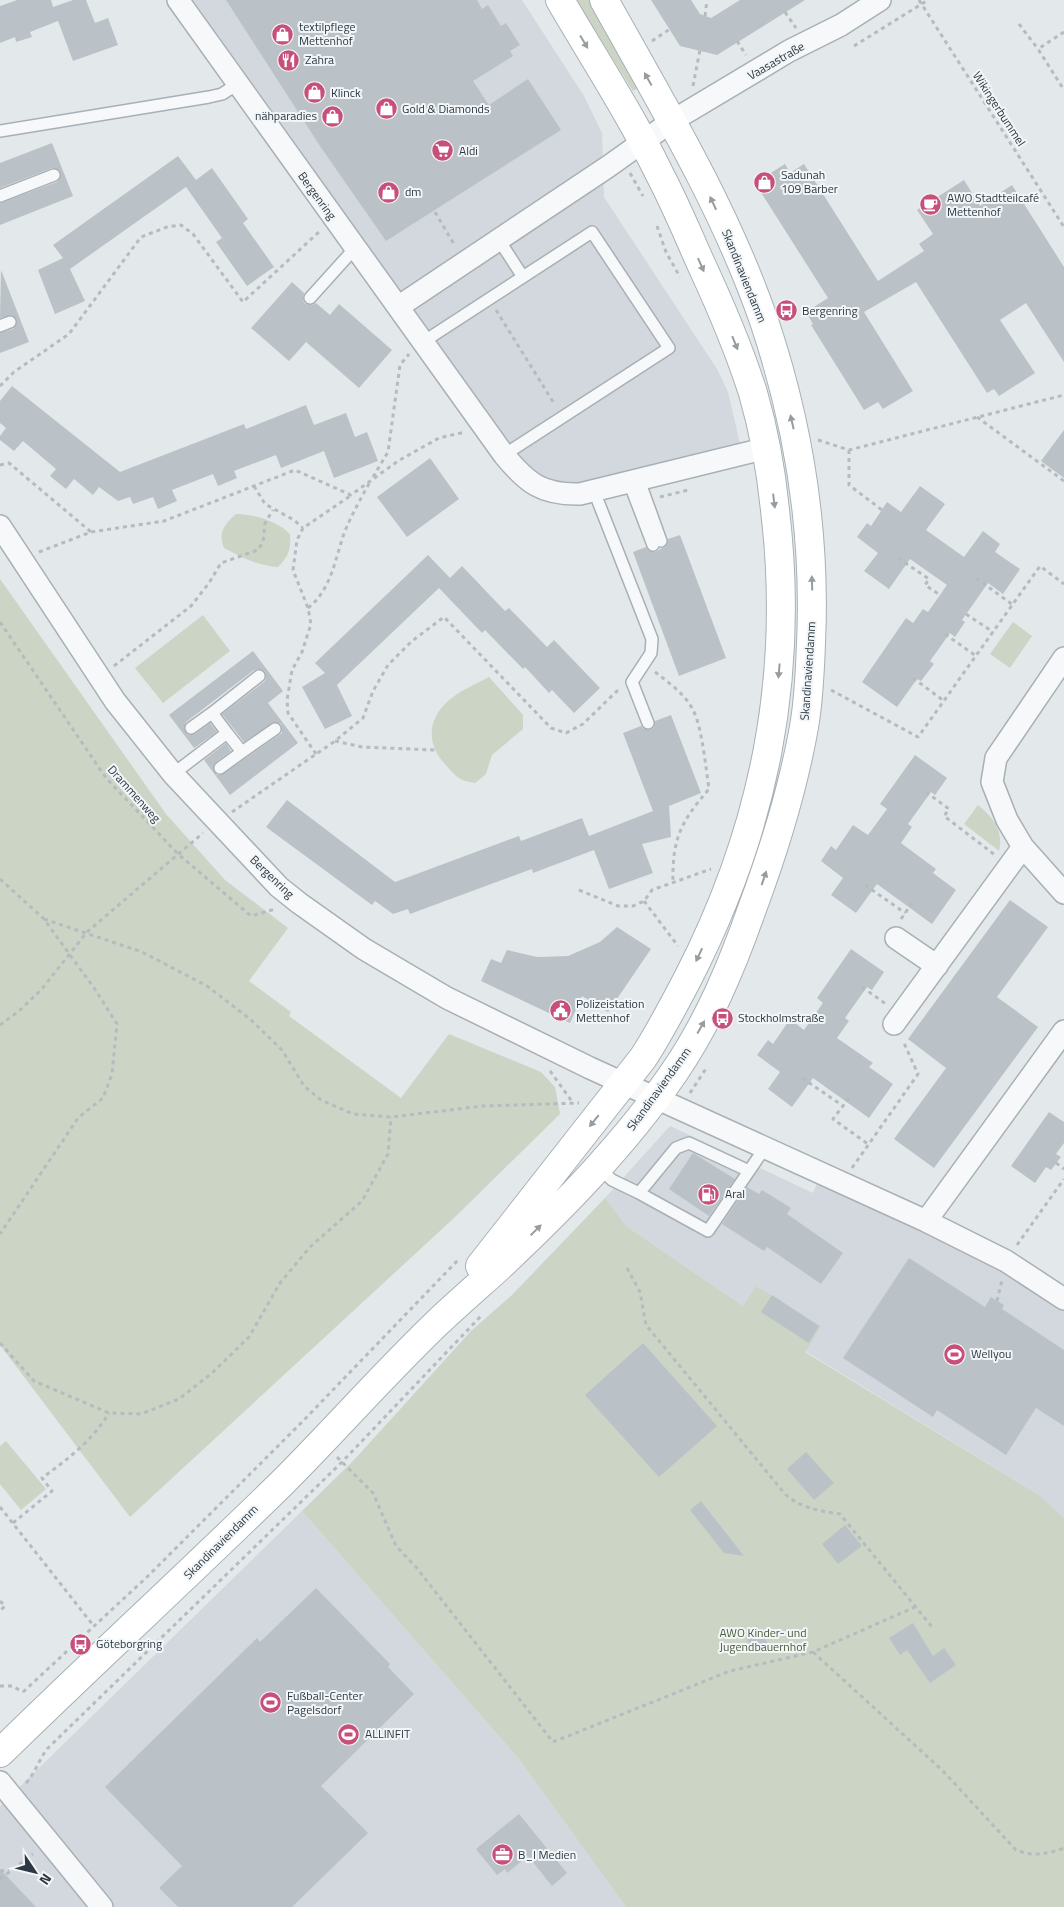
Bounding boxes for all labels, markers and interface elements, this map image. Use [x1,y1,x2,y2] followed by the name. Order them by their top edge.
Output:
[299,17,356,50] place label: textilpflege Mettenhof
[271,22,295,46] shop icon: textilpflege Mettenhof
[580,35,589,48] one-way arrow
[744,37,808,85] street label: Vaasastraße
[277,48,301,72] restaurant icon: Zahra
[305,50,334,69] place label: Zahra
[968,67,1031,150] street label: Wikingerbummel
[644,71,652,86] one-way arrow
[303,81,327,105] shop icon: Klinck
[331,83,361,102] place label: Klinck
[374,97,398,121] shop icon: Gold & Diamonds
[402,99,490,118] place label: Gold & Diamonds
[321,104,345,128] shop icon: nähparadies
[255,106,317,125] place label: nähparadies
[431,139,455,163] supermarket icon: Aldi
[459,141,478,160] place label: Aldi
[781,165,838,198] place label: Sadunah 109 Barber
[293,168,341,224] street label: Bergenring
[753,170,777,194] shop icon: Sadunah 109 Barber
[377,180,401,204] shop icon: dm
[405,182,421,201] place label: dm
[947,188,1039,221] place label: AWO Stadtteilcafé Mettenhof
[919,193,943,217] cafe icon: AWO Stadtteilcafé Mettenhof
[709,196,717,210] one-way arrow
[717,226,772,325] street label: Skandinaviendamm
[698,258,706,272] one-way arrow
[774,299,798,323] bus stop icon: Bergenring
[802,301,858,320] place label: Bergenring
[732,336,739,351] one-way arrow
[787,414,795,430] one-way arrow
[770,493,778,509] one-way arrow
[808,575,816,591] one-way arrow
[795,621,820,721] street label: Skandinaviendamm
[775,663,783,679] one-way arrow
[103,761,165,827] street label: Drammenweg
[246,850,299,903] street label: Bergenring
[760,870,768,885] one-way arrow
[695,948,703,962] one-way arrow
[576,994,644,1027] place label: Polizeistation Mettenhof
[548,999,572,1023] public building icon: Polizeistation Mettenhof
[710,1006,734,1030] bus stop icon: Stockholmstraße
[738,1008,824,1027] place label: Stockholmstraße
[697,1020,705,1035] one-way arrow
[622,1043,695,1134] street label: Skandinaviendamm
[589,1115,600,1128] one-way arrow
[697,1182,721,1206] fuel station icon: Aral
[725,1184,745,1203] place label: Aral
[530,1224,542,1236] one-way arrow
[943,1342,967,1366] sports icon: Wellyou
[971,1344,1011,1363] place label: Wellyou
[179,1500,262,1583] street label: Skandinaviendamm
[719,1623,807,1656] park label: AWO Kinder- und Jugendbauernhof
[68,1632,92,1656] bus stop icon: Göteborgring
[96,1634,162,1653] place label: Göteborgring
[287,1686,363,1719] place label: Fußball-Center Pagelsdorf
[259,1691,283,1715] sports icon: Fußball-Center Pagelsdorf
[337,1722,361,1746] sports icon: ALLINFIT
[365,1724,411,1743] place label: ALLINFIT
[490,1843,514,1867] office icon: B_I Medien
[518,1845,576,1864] place label: B_I Medien
[10,1847,60,1897] north arrow
[35,1870,57,1890] text: N

